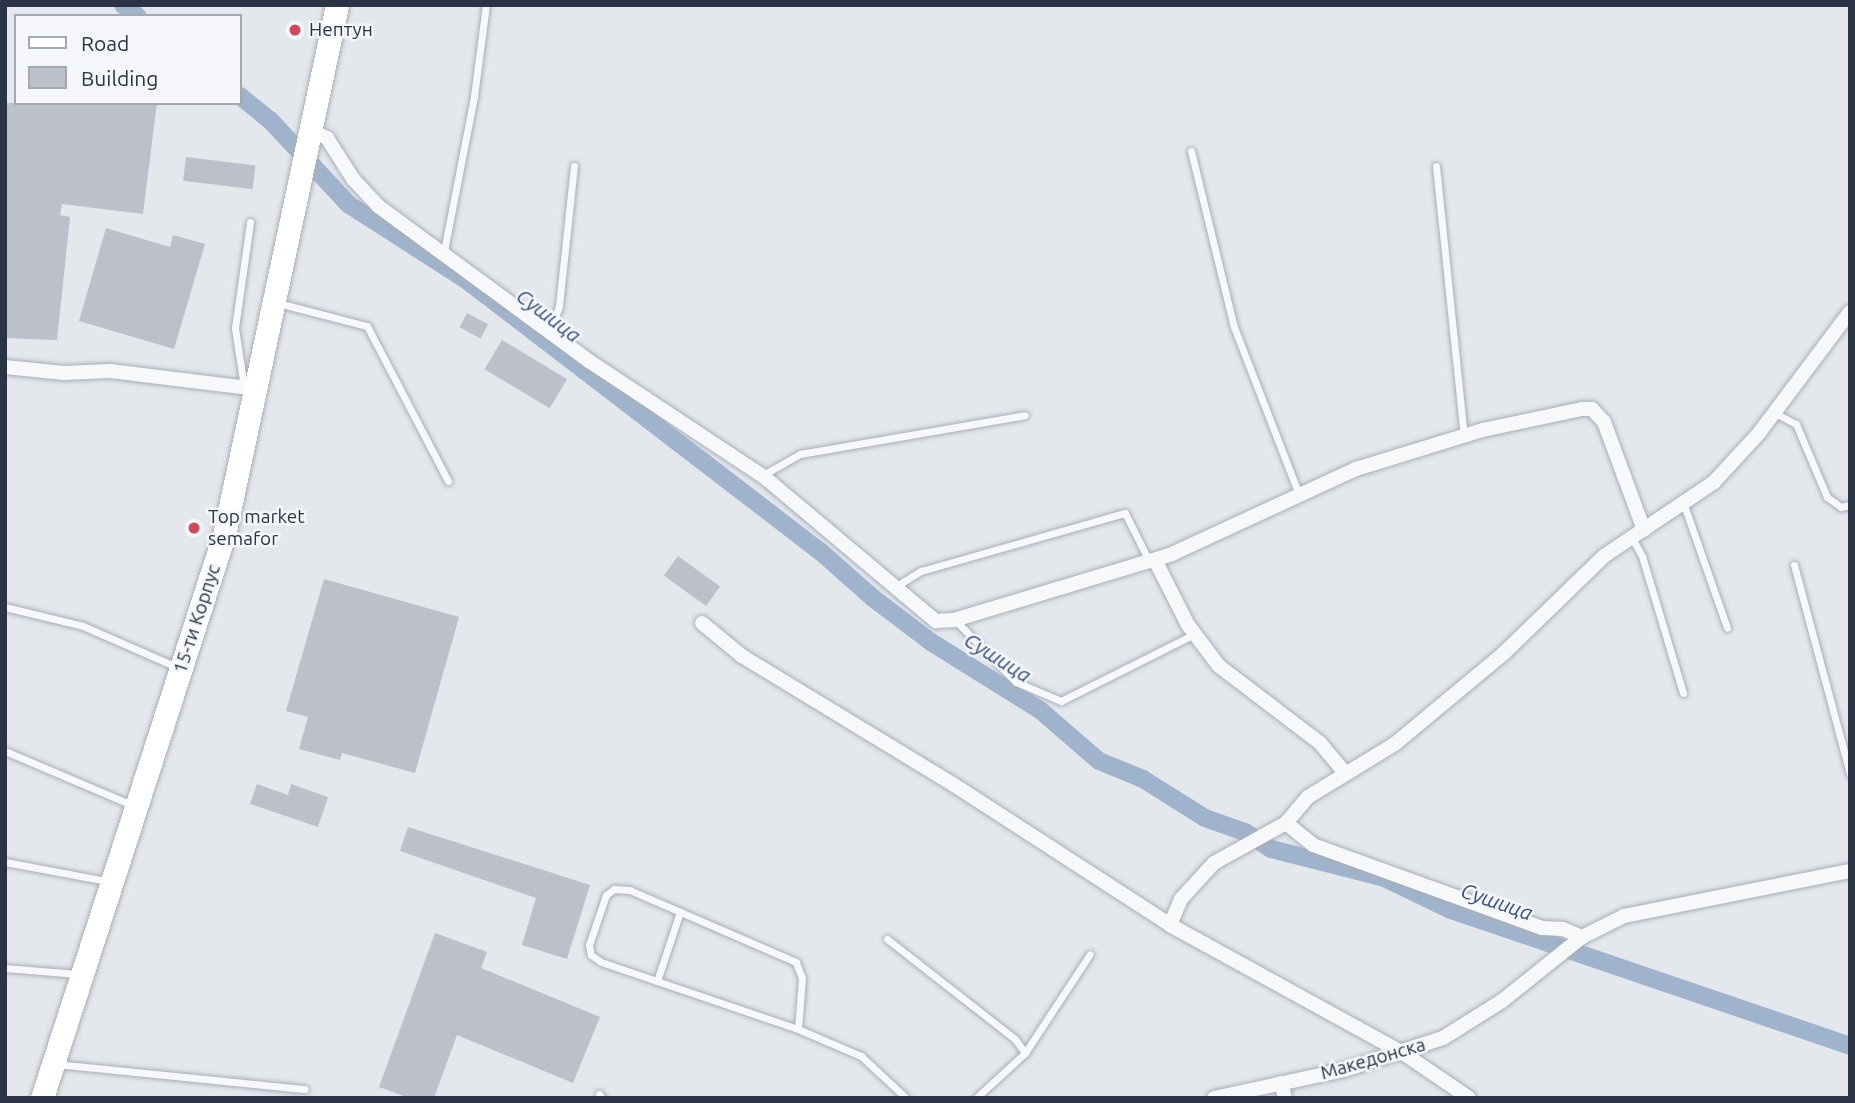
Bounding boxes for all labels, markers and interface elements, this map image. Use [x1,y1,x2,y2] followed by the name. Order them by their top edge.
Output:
[14,14,242,105] legend
[309,19,373,41] place label: Нептун
[287,22,303,38] marker: Нептун
[81,31,129,55] text: Road
[81,66,158,90] text: Building
[512,283,586,347] water label: Сушица
[208,506,305,550] place label: Top market semafor
[186,520,202,536] marker: Top market semafor
[169,562,225,676] street label: 15-ти Корпус
[960,627,1036,687] water label: Сушица
[1458,877,1536,925] water label: Сушица
[1318,1033,1428,1085] street label: Македонска

